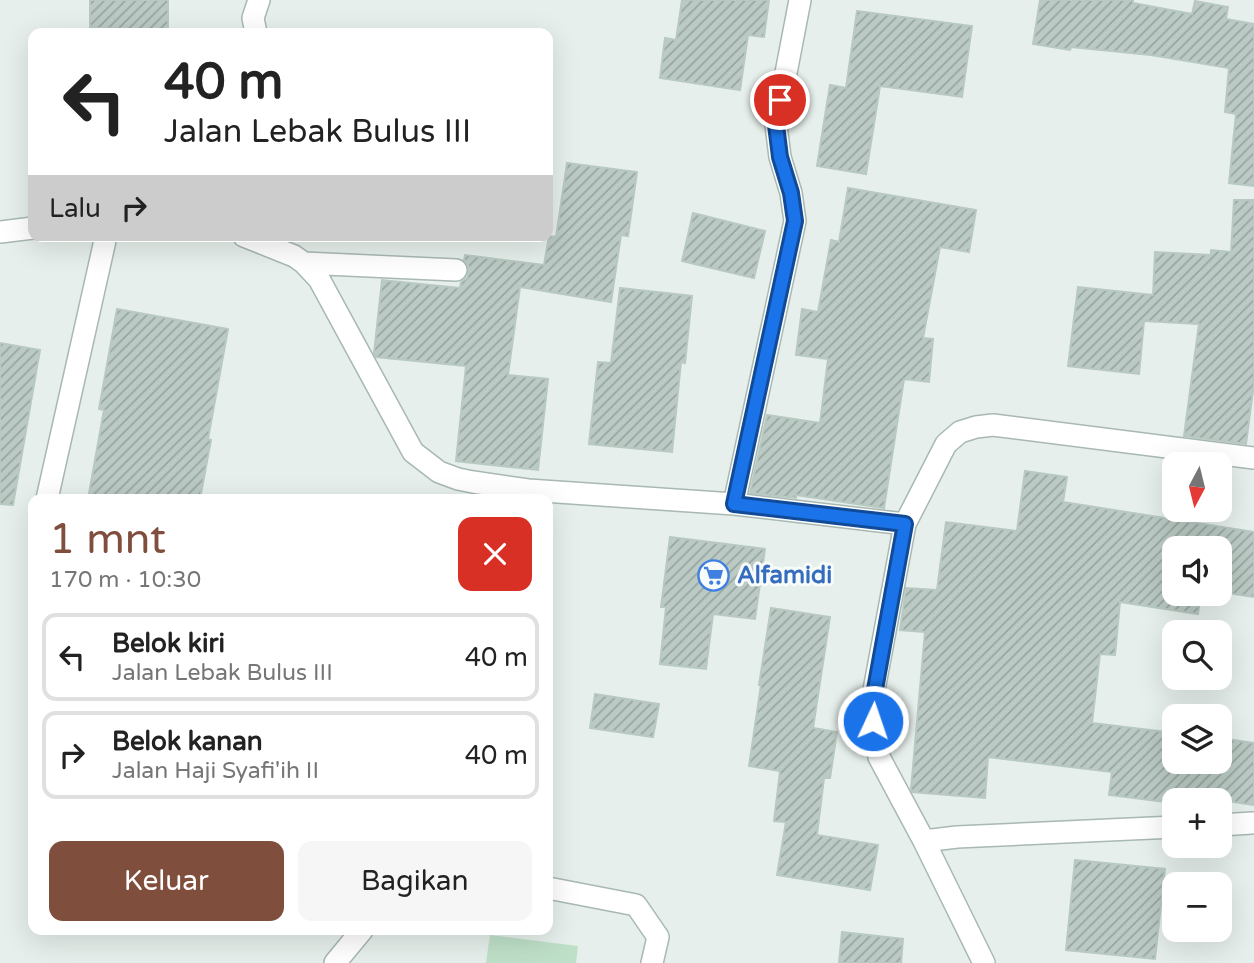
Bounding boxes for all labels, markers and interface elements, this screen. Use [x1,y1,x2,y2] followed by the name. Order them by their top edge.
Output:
[164,53,283,112] text: 40 m
[49,56,140,147] icon: left
[750,70,810,130] pin
[761,81,799,119] icon: arrive
[164,113,471,151] text: Jalan Lebak Bulus III
[115,189,153,227] icon: right
[49,193,101,224] text: Lalu
[1162,452,1232,522] north arrow
[1162,452,1232,942] map controls
[49,514,166,565] text: 1 mnt
[458,517,532,591] button: close
[1162,536,1232,606] button: sound
[697,558,731,592] supermarket icon: Alfamidi
[737,561,832,590] place label: Alfamidi
[49,566,201,594] text: 170 m · 10:30
[1162,620,1232,690] button: search
[112,628,225,659] text: Belok kiri
[53,638,91,676] icon: left
[465,642,528,673] text: 40 m
[112,659,333,687] text: Jalan Lebak Bulus III
[836,684,910,758] position arrow
[1162,704,1232,774] button: layers
[112,726,263,757] text: Belok kanan
[53,736,91,774] icon: right
[465,740,528,771] text: 40 m
[112,757,319,785] text: Jalan Haji Syafi'ih II
[1162,788,1232,858] button: +
[49,841,284,921] button: Keluar
[298,841,532,921] button: Bagikan
[1162,872,1232,942] button: −

